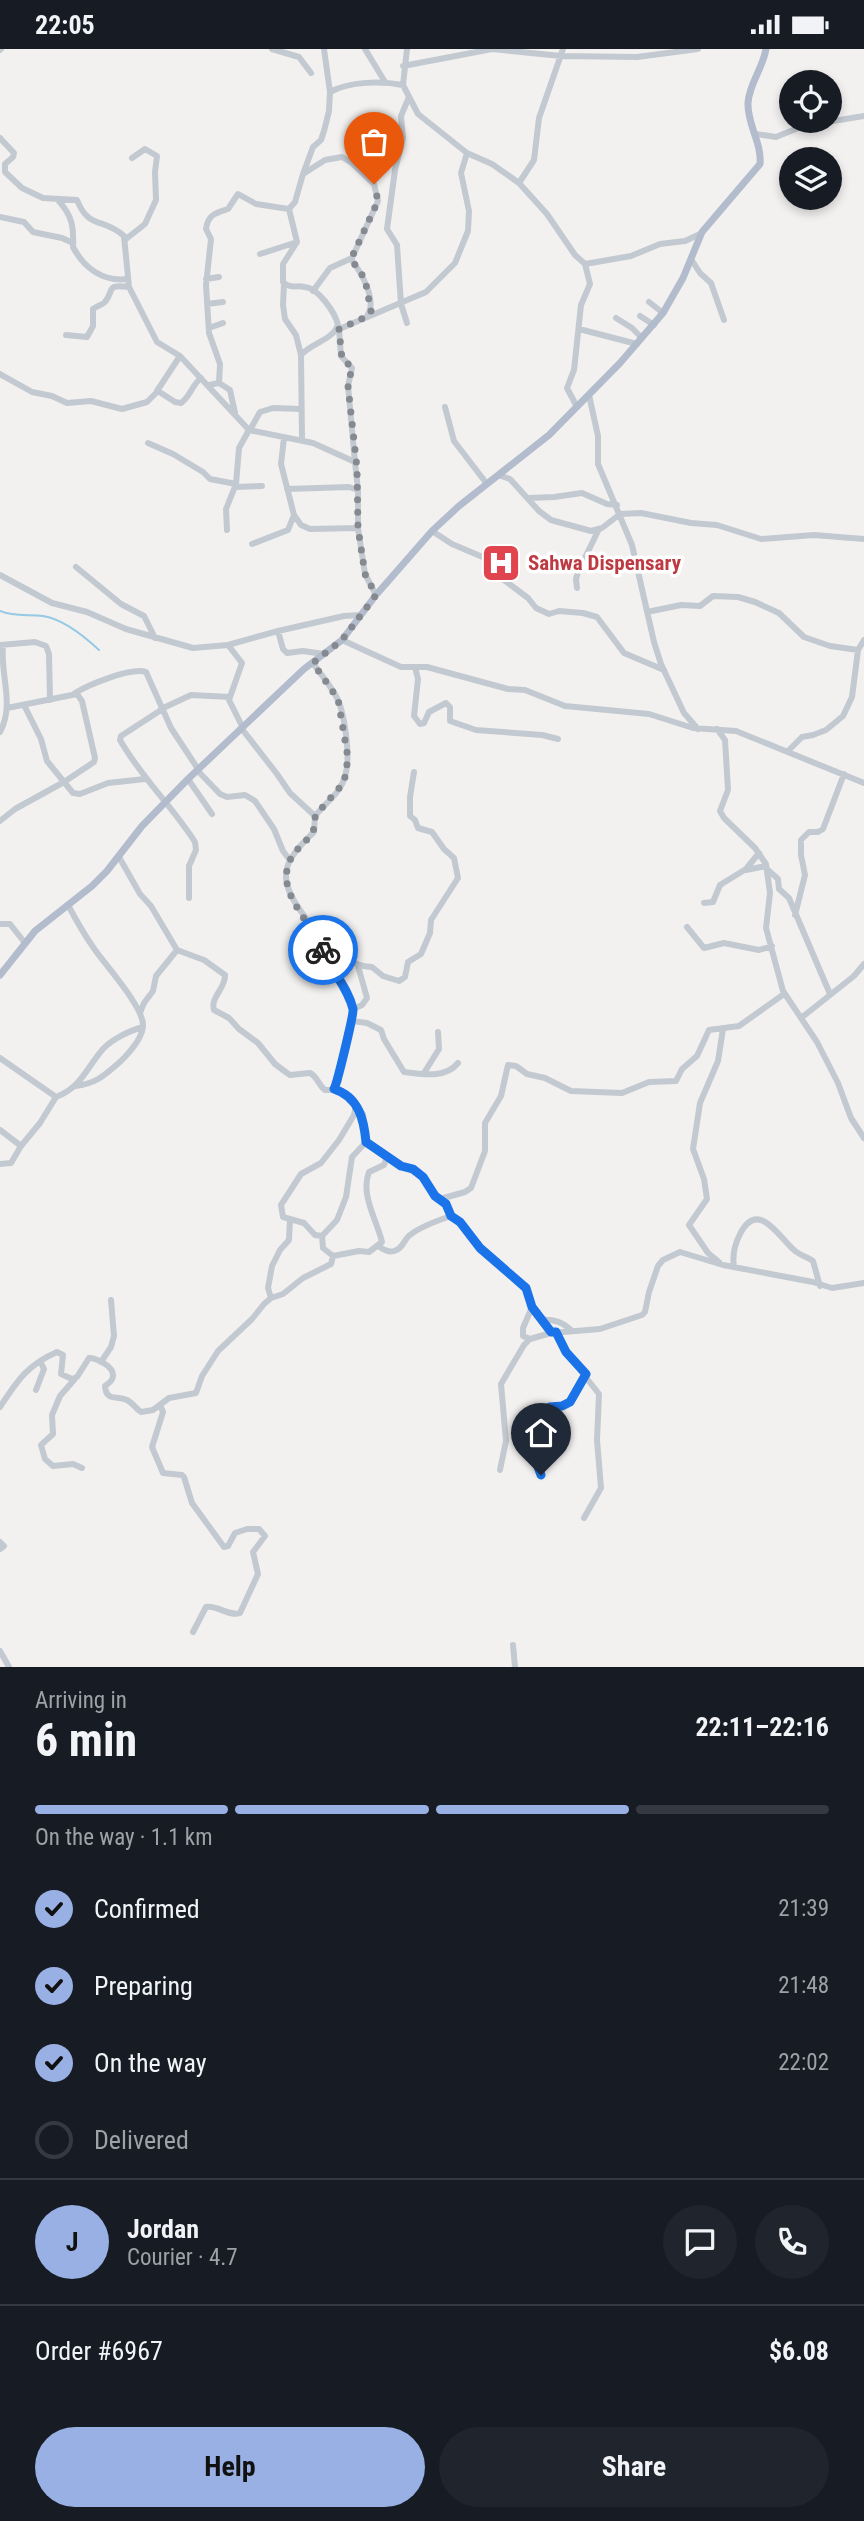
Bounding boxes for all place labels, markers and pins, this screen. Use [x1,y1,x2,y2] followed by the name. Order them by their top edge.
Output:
[344,112,404,184] pin
[480,542,522,584] hospital icon: Sahwa Dispensary
[528,551,682,575] place label: Sahwa Dispensary
[511,1403,571,1475] pin

